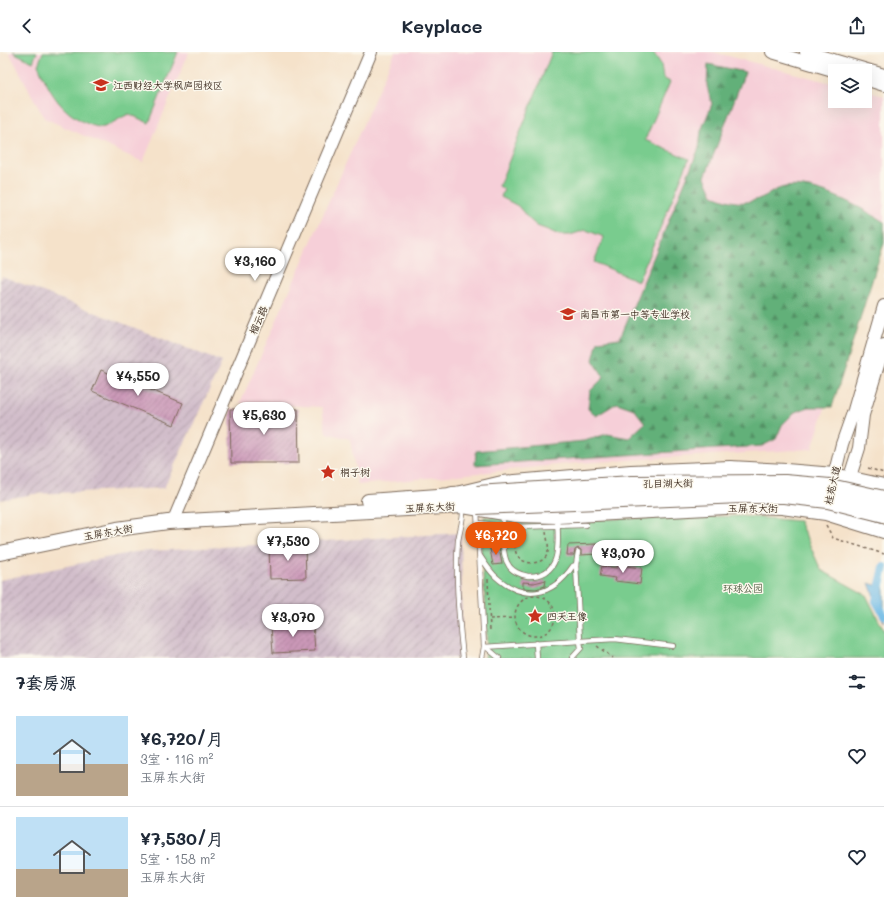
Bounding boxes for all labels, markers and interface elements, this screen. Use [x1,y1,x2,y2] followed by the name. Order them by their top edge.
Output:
[401,14,483,38] text: Keyplace
[16,15,38,37] icon: back
[846,15,868,37] icon: share
[828,64,872,108] map controls
[828,64,872,108] button: layers
[92,76,110,94] school or university icon: 江西财经大学枫庐园校区
[113,78,223,92] place label: 江西财经大学枫庐园校区
[222,248,288,282] pin: ¥3,160
[234,252,276,269] text: ¥3,160
[246,303,270,337] street label: 榴云路
[559,305,577,323] school or university icon: 南昌市第一中等专业学校
[580,307,690,321] place label: 南昌市第一中等专业学校
[105,363,171,397] pin: ¥4,550
[116,367,160,384] text: ¥4,550
[231,402,297,436] pin: ¥5,630
[242,406,286,423] text: ¥5,630
[319,463,337,481] place icon: 桐子树
[821,464,843,506] street label: 桂苑大道
[340,465,370,479] place label: 桐子树
[643,476,693,490] street label: 孔目湖大街
[405,499,455,515] street label: 玉屏东大街
[728,501,778,515] street label: 玉屏东大街
[82,521,134,543] street label: 玉屏东大街
[463,522,529,556] pin: ¥6,720
[474,526,518,543] text: ¥6,720
[255,528,321,562] pin: ¥7,530
[266,532,310,549] text: ¥7,530
[590,540,656,574] pin: ¥3,070
[601,544,645,561] text: ¥3,070
[723,581,763,595] park label: 环球公园
[260,604,326,638] pin: ¥3,070
[526,607,544,625] place icon: 四天王像
[271,608,315,625] text: ¥3,070
[547,609,587,623] place label: 四天王像
[16,671,76,693] text: 7套房源
[846,671,868,693] icon: filters
[140,727,223,749] text: ¥6,720/月
[48,732,96,780] icon: home
[846,745,868,767] icon: heart
[140,750,214,767] text: 3室 · 116 m²
[140,768,205,785] text: 玉屏东大街
[140,827,224,849] text: ¥7,530/月
[48,833,96,881] icon: home
[846,846,868,868] icon: heart
[140,850,215,867] text: 5室 · 158 m²
[140,868,205,885] text: 玉屏东大街

